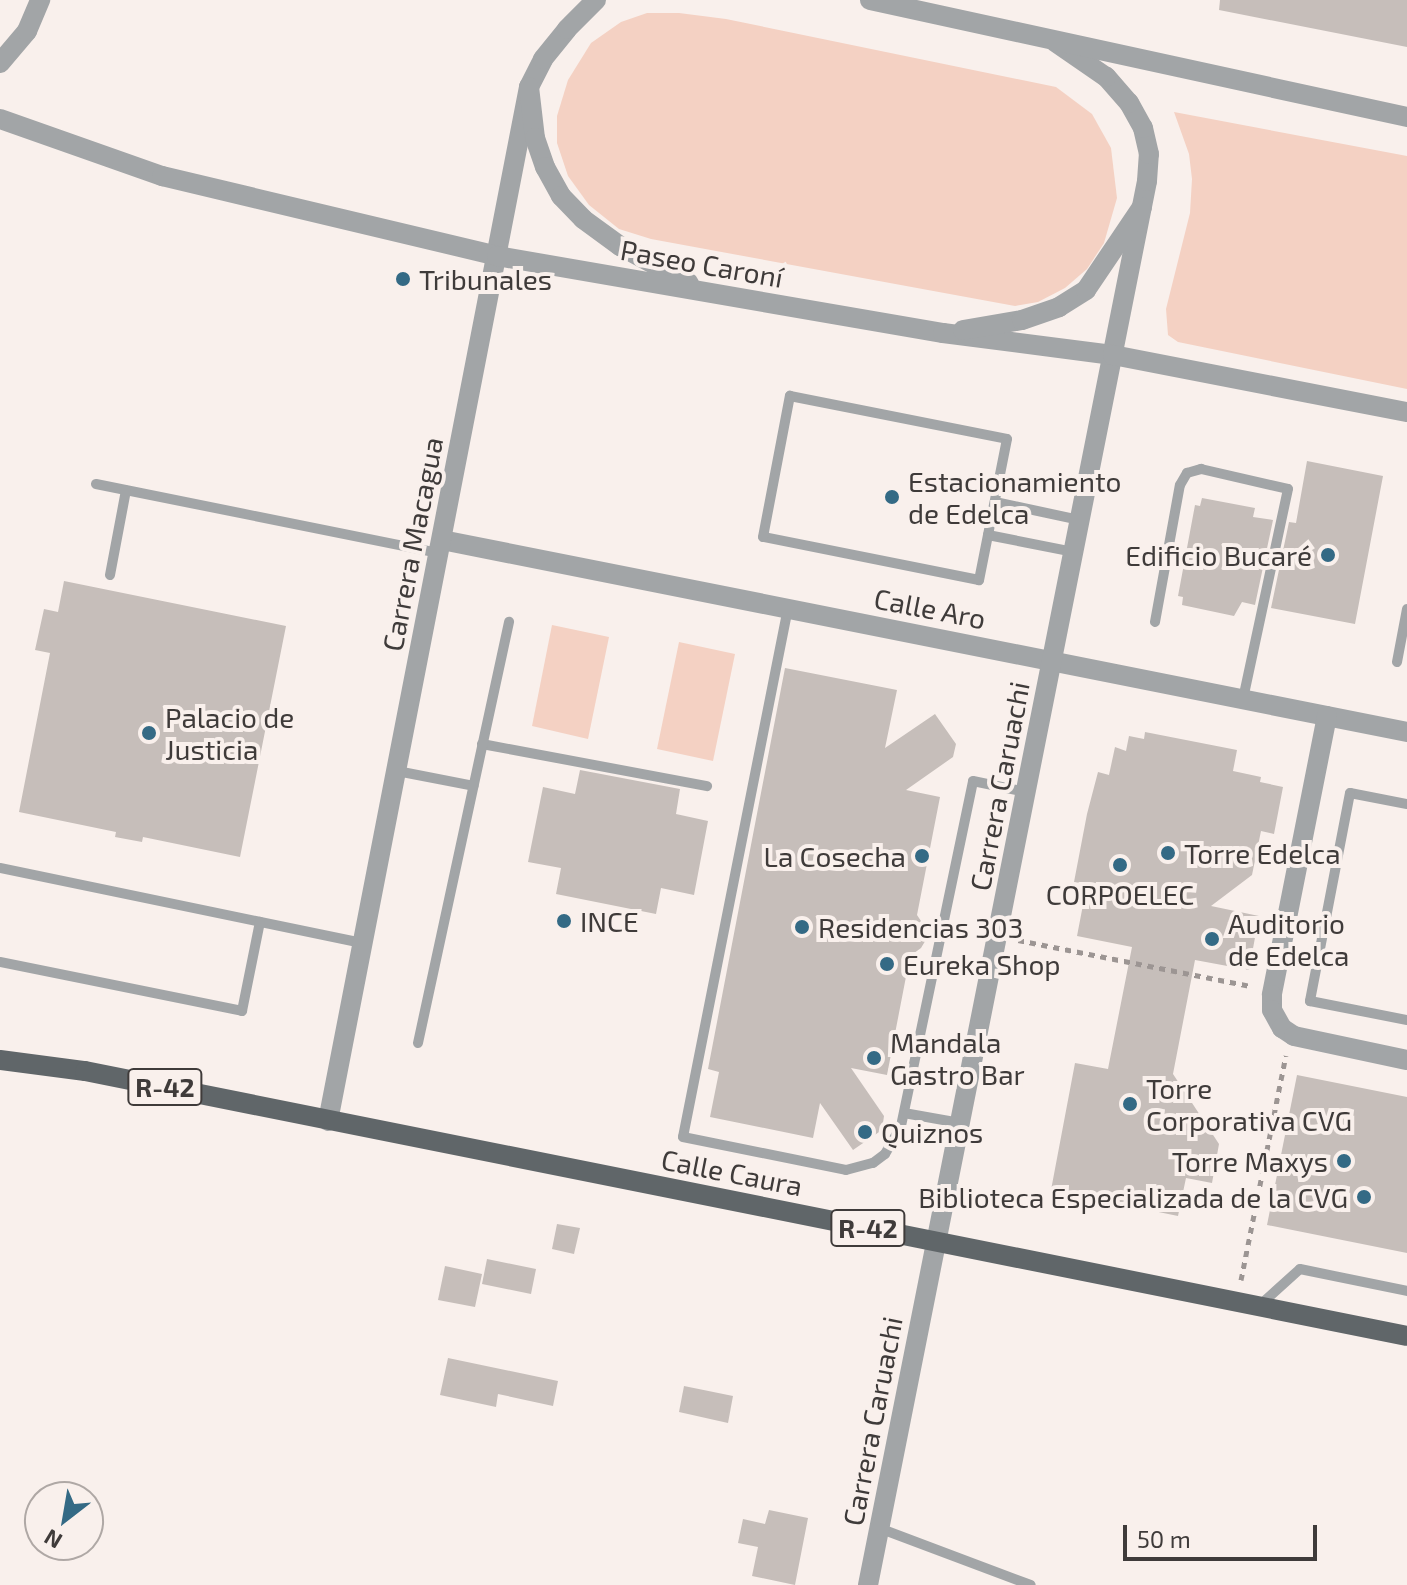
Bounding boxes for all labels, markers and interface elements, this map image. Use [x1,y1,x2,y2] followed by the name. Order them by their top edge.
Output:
[618,232,786,294] street label: Paseo Caroní
[419,262,552,296] place label: Tribunales
[394,270,412,288] marker: Tribunales
[375,434,449,654] street label: Carrera Macagua
[908,464,1121,530] place label: Estacionamiento de Edelca
[883,488,901,506] marker: Estacionamiento de Edelca
[1125,538,1312,572] place label: Edificio Bucaré
[1319,546,1337,564] marker: Edificio Bucaré
[871,581,989,635] street label: Calle Aro
[962,679,1036,893] street label: Carrera Caruachi
[165,700,294,766] place label: Palacio de Justicia
[140,724,158,742] marker: Palacio de Justicia
[1184,836,1341,870] place label: Torre Edelca
[764,839,906,873] place label: La Cosecha
[1159,844,1177,862] marker: Torre Edelca
[913,847,931,865] marker: La Cosecha
[1111,856,1129,874] marker: CORPOELEC
[1046,877,1194,911] place label: CORPOELEC
[580,904,639,938] place label: INCE
[1228,906,1349,972] place label: Auditorio de Edelca
[818,910,1023,944] place label: Residencias 303
[555,912,573,930] marker: INCE
[793,918,811,936] marker: Residencias 303
[1203,930,1221,948] marker: Auditorio de Edelca
[903,947,1061,981] place label: Eureka Shop
[878,955,896,973] marker: Eureka Shop
[890,1025,1025,1091] place label: Mandala Gastro Bar
[865,1049,883,1067] marker: Mandala Gastro Bar
[127,1065,203,1109] road number: R-42
[1146,1071,1352,1137] place label: Torre Corporativa CVG
[1121,1095,1139,1113] marker: Torre Corporativa CVG
[881,1115,983,1149] place label: Quiznos
[856,1123,874,1141] marker: Quiznos
[659,1142,805,1202] street label: Calle Caura
[1172,1144,1328,1178] place label: Torre Maxys
[1335,1152,1353,1170] marker: Torre Maxys
[918,1180,1348,1214] place label: Biblioteca Especializada de la CVG
[1355,1188,1373,1206] marker: Biblioteca Especializada de la CVG
[830,1206,906,1250] road number: R-42
[835,1314,909,1528] street label: Carrera Caruachi
[24,1481,104,1561] north arrow
[1127,1509,1321,1559] scale bar
[1137,1524,1191,1553] text: 50 m
[39,1525,66,1555] text: N

